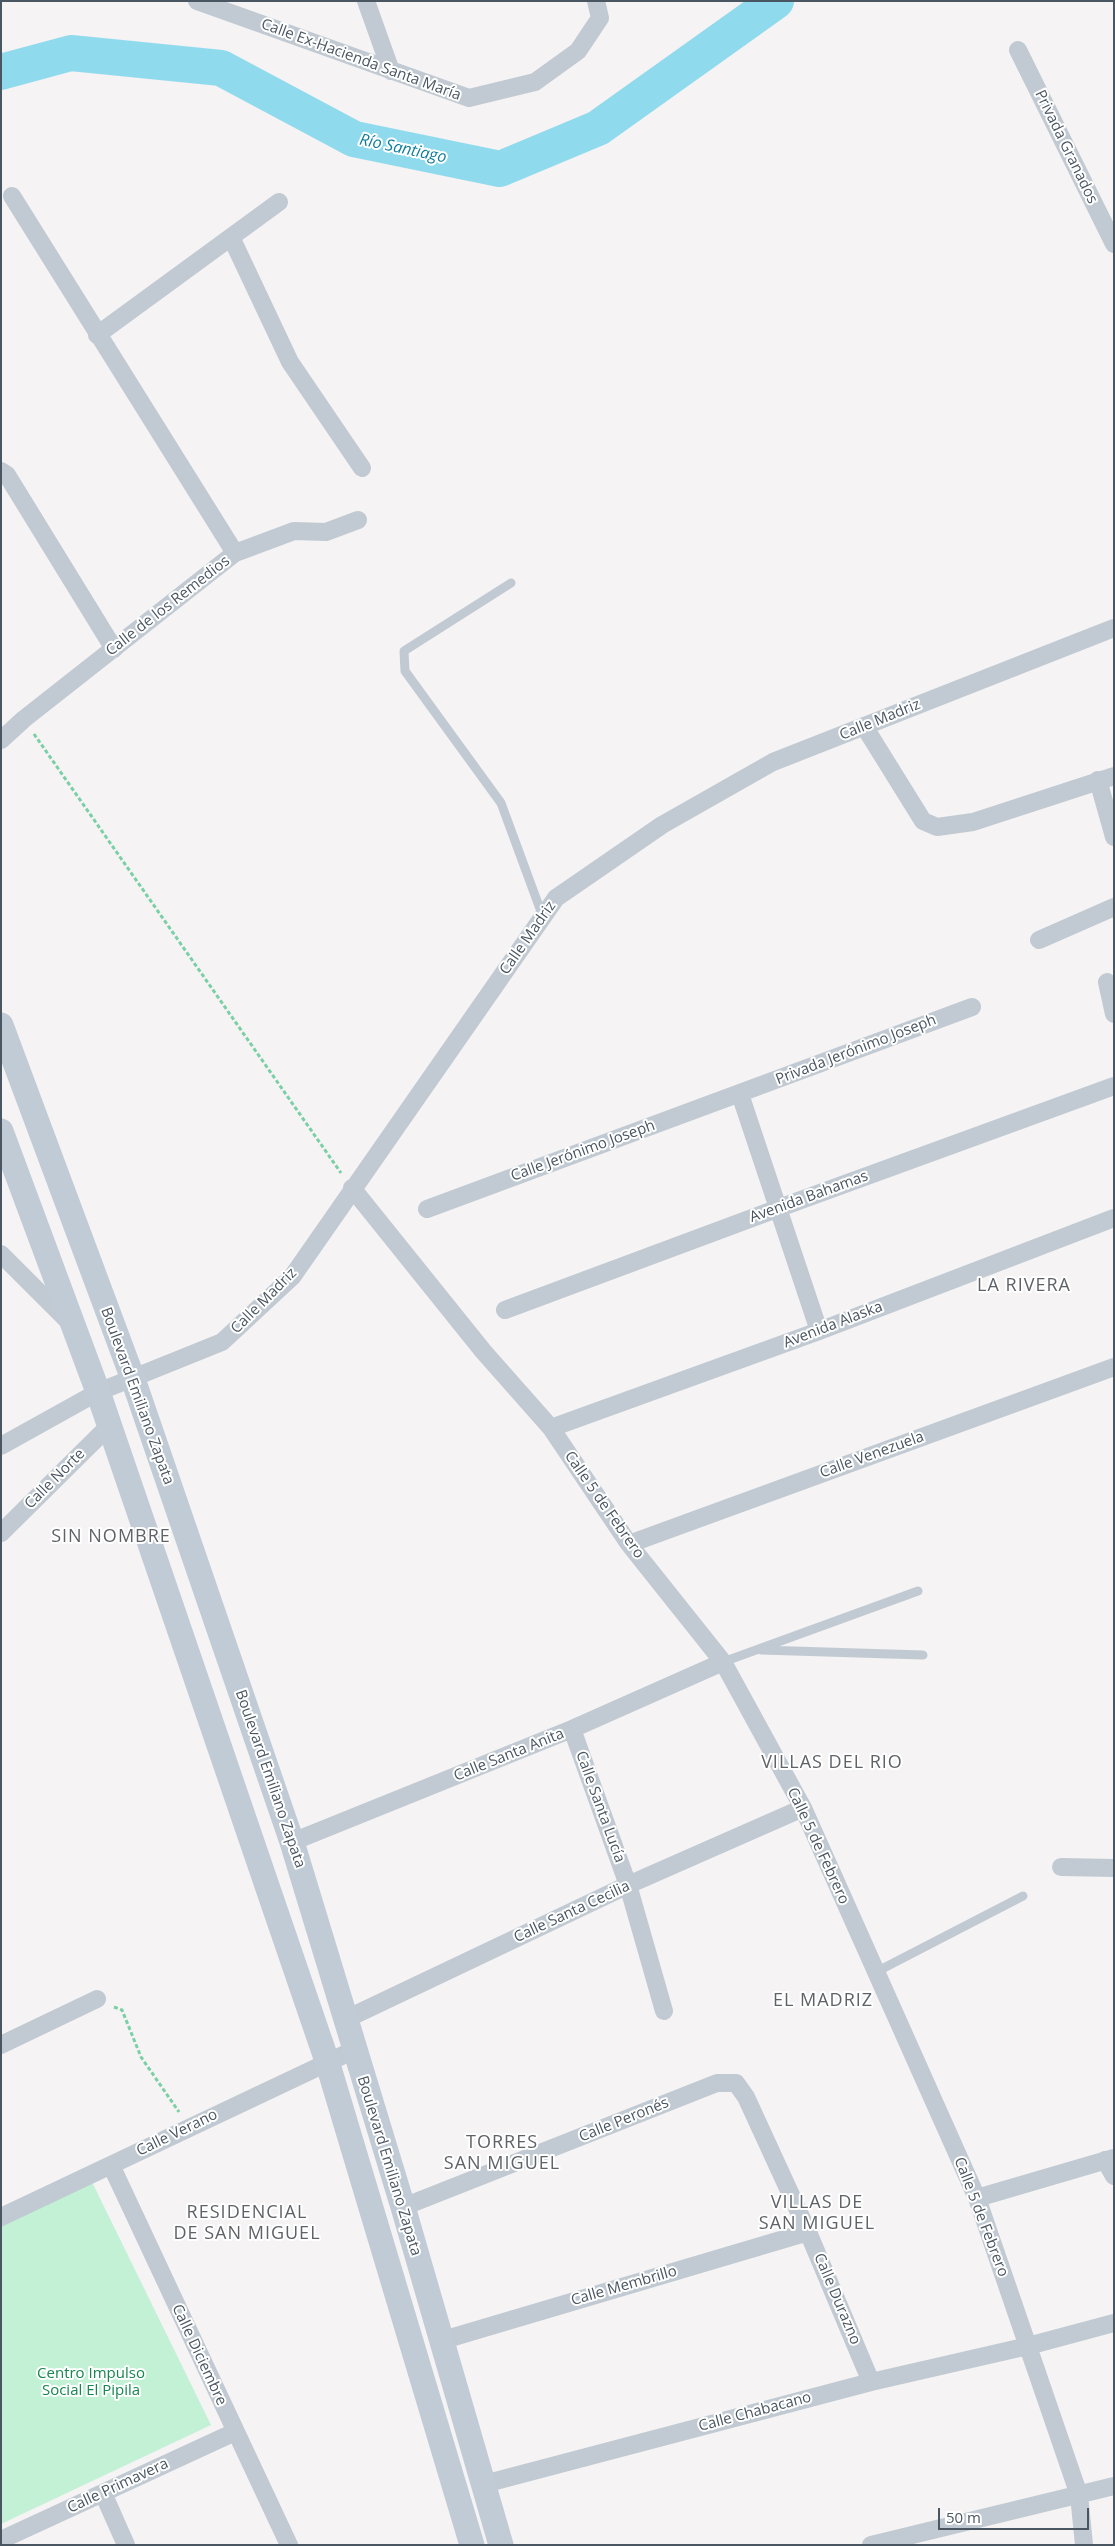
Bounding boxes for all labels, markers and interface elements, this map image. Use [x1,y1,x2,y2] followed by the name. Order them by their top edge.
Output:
[259,15,463,105] street label: Calle Ex-Hacienda Santa María
[1031,87,1101,207] street label: Privada Granados
[358,130,448,168] water label: Río Santiago
[103,552,233,660] street label: Calle de los Remedios
[837,696,923,744] street label: Calle Madriz
[496,898,560,978] street label: Calle Madriz
[773,1011,939,1089] street label: Privada Jerónimo Joseph
[508,1117,658,1185] street label: Calle Jerónimo Joseph
[747,1167,871,1227] street label: Avenida Bahamas
[227,1264,301,1338] street label: Calle Madriz
[976,1275,1072,1297] district label: LA RIVERA
[781,1298,885,1352] street label: Avenida Alaska
[97,1305,177,1487] street label: Boulevard Emiliano Zapata
[818,1428,926,1482] street label: Calle Venezuela
[21,1445,89,1513] street label: Calle Norte
[560,1448,648,1562] street label: Calle 5 de Febrero
[50,1526,172,1548] district label: SIN NOMBRE
[231,1688,309,1870] street label: Boulevard Emiliano Zapata
[451,1725,567,1785] street label: Calle Santa Anita
[571,1749,629,1865] street label: Calle Santa Lucía
[759,1752,905,1774] district label: VILLAS DEL RIO
[783,1785,853,1907] street label: Calle 5 de Febrero
[511,1877,633,1947] street label: Calle Santa Cecilia
[772,1990,874,2012] district label: EL MADRIZ
[353,2074,425,2258] street label: Boulevard Emiliano Zapata
[577,2094,671,2146] street label: Calle Peronés
[134,2106,220,2160] street label: Calle Verano
[443,2132,561,2174] district label: TORRES SAN MIGUEL
[950,2155,1012,2279] street label: Calle 5 de Febrero
[758,2192,876,2234] district label: VILLAS DE SAN MIGUEL
[172,2202,322,2244] district label: RESIDENCIAL DE SAN MIGUEL
[810,2251,864,2347] street label: Calle Durazno
[569,2262,679,2310] street label: Calle Membrillo
[168,2302,230,2408] street label: Calle Diciembre
[37,2365,145,2400] park label: Centro Impulso Social El Pipila
[697,2388,813,2436] street label: Calle Chabacano
[65,2455,171,2517] street label: Calle Primavera
[940,2498,1091,2530] scale bar
[946,2507,981,2527] text: 50 m

